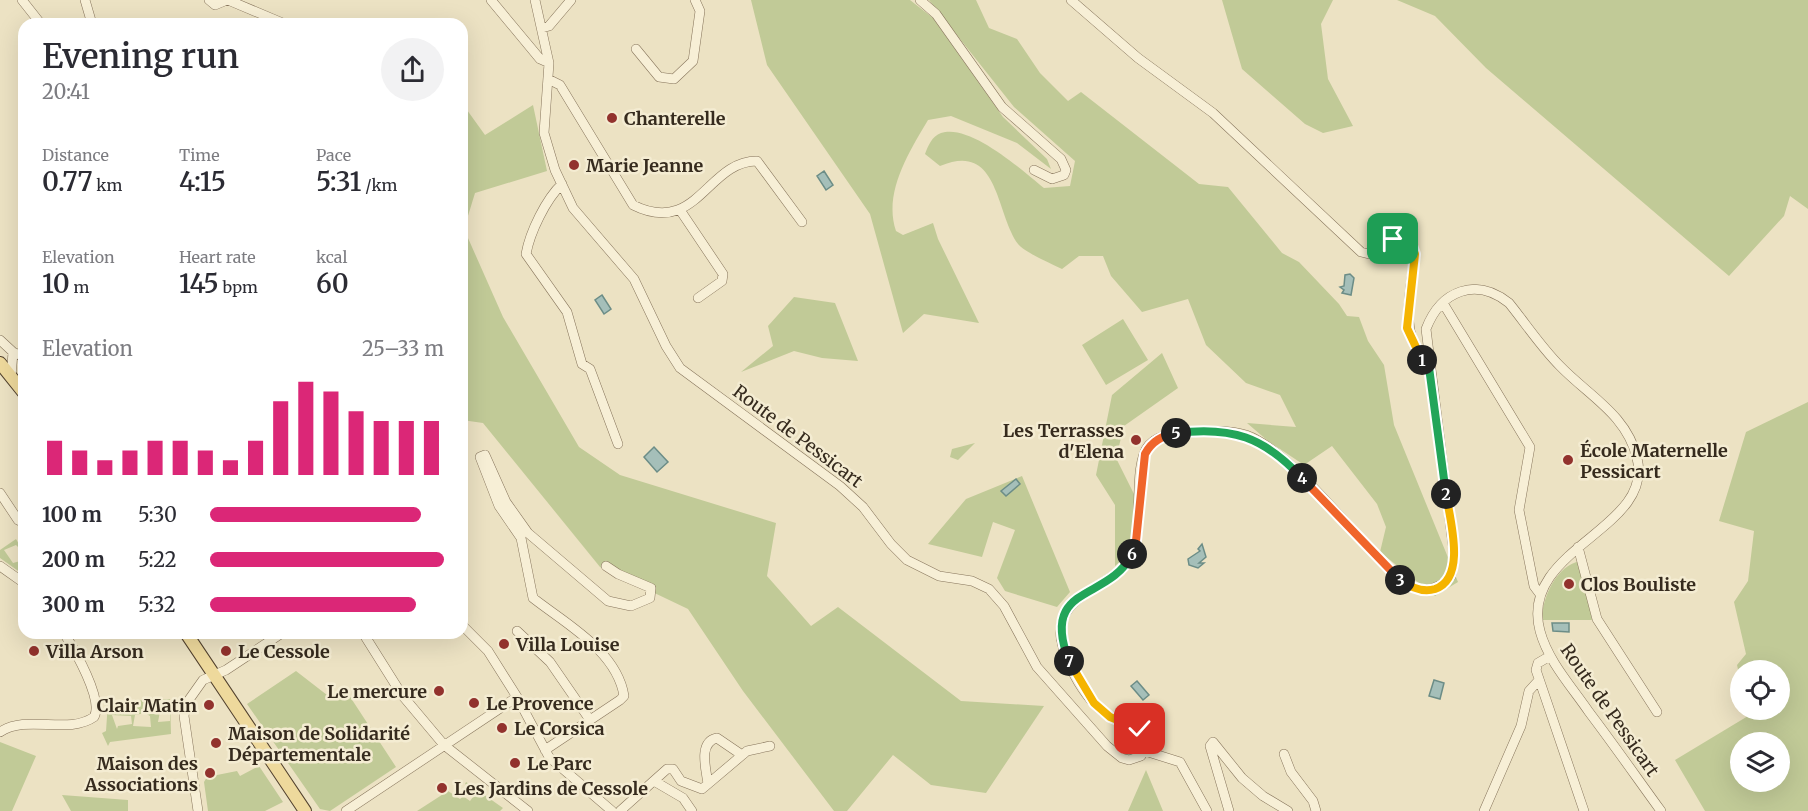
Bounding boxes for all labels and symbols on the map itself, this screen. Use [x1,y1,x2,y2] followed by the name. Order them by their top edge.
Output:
[624,107,726,130] place label: Chanterelle
[605,111,619,125] marker: Chanterelle
[586,154,704,177] place label: Marie Jeanne
[567,158,581,172] marker: Marie Jeanne
[1367,213,1418,264] pin
[1407,345,1437,375] pin: 1
[728,380,868,492] street label: Route de Pessicart
[1161,418,1191,448] pin: 5
[1003,419,1124,463] place label: Les Terrasses d'Elena
[1129,433,1143,447] marker: Les Terrasses d'Elena
[1580,439,1728,483] place label: École Maternelle Pessicart
[1561,453,1575,467] marker: École Maternelle Pessicart
[1287,463,1317,493] pin: 4
[1431,479,1461,509] pin: 2
[1117,539,1147,569] pin: 6
[1385,565,1415,595] pin: 3
[1581,573,1696,596] place label: Clos Bouliste
[1562,577,1576,591] marker: Clos Bouliste
[515,633,620,656] place label: Villa Louise
[497,637,511,651] marker: Villa Louise
[1556,639,1664,781] street label: Route de Pessicart
[45,640,144,663] place label: Villa Arson
[238,640,330,663] place label: Le Cessole
[27,644,41,658] marker: Villa Arson
[219,644,233,658] marker: Le Cessole
[1054,646,1084,676] pin: 7
[327,680,427,703] place label: Le mercure
[432,684,446,698] marker: Le mercure
[486,692,594,715] place label: Le Provence
[97,694,197,717] place label: Clair Matin
[467,696,481,710] marker: Le Provence
[202,698,216,712] marker: Clair Matin
[1114,703,1165,754] pin
[514,717,605,740] place label: Le Corsica
[495,721,509,735] marker: Le Corsica
[228,722,410,766] place label: Maison de Solidarité Départementale
[209,736,223,750] marker: Maison de Solidarité Départementale
[84,752,198,796] place label: Maison des Associations
[527,752,592,775] place label: Le Parc
[508,756,522,770] marker: Le Parc
[203,766,217,780] marker: Maison des Associations
[454,777,648,800] place label: Les Jardins de Cessole
[435,781,449,795] marker: Les Jardins de Cessole

